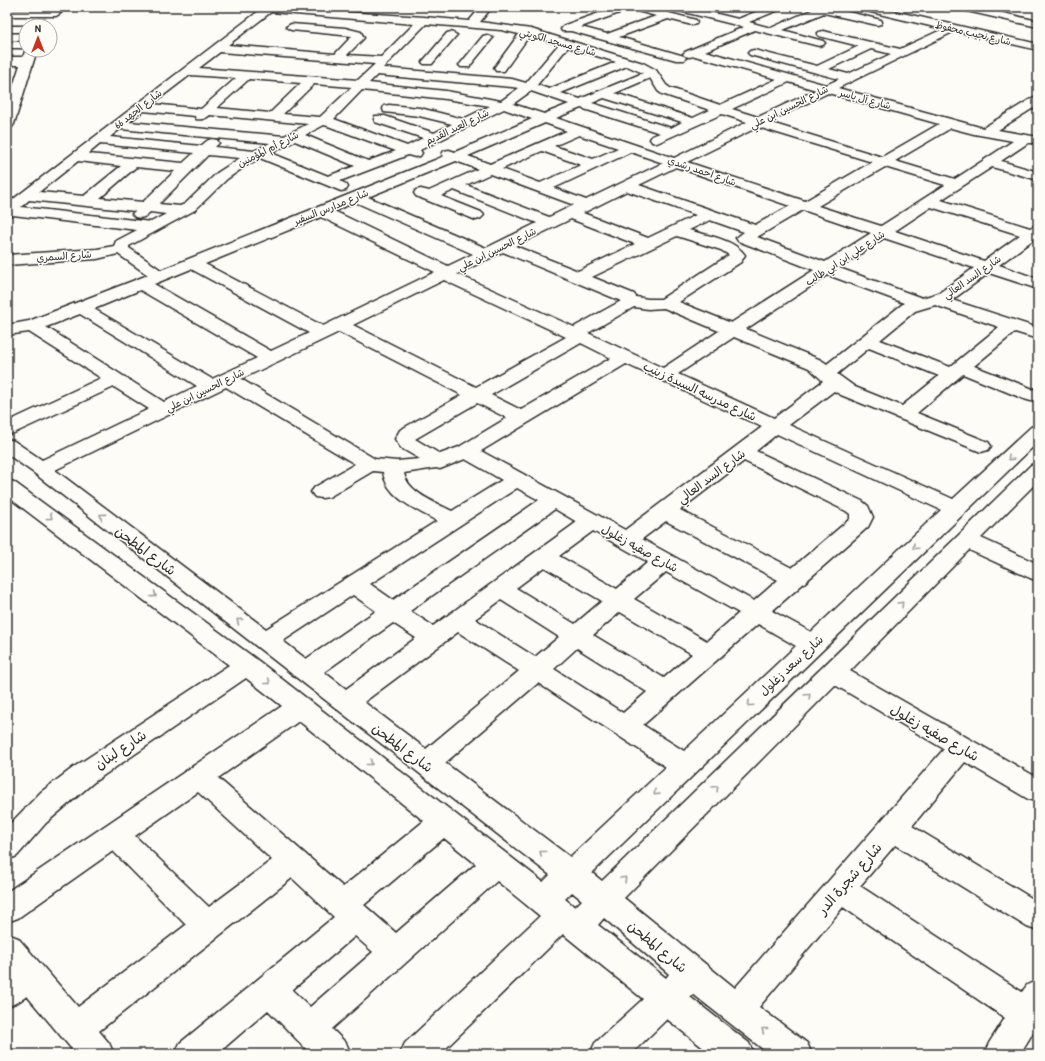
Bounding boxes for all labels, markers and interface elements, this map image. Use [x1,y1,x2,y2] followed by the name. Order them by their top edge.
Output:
[18,18,58,58] north arrow
[934,18,1012,49] street label: شارع نجيب محفوظ
[35,21,41,35] text: N
[517,25,598,62] street label: شارع مسجد الكويتي
[748,82,832,134] street label: شارع الحسين ابن علي
[112,86,165,132] street label: شارع الجهد 66
[837,86,892,113] street label: شارع آل ياسر
[423,106,492,149] street label: شارع العبد القديم
[235,128,302,171] street label: شارع أم المؤمنين
[665,153,738,191] street label: شارع احمد رشدي
[291,186,371,229] street label: شارع مدارس السفير
[456,224,540,276] street label: شارع الحسين ابن علي
[803,227,889,291] street label: شارع علي ابن ابي طالب
[36,248,92,266] street label: شارع السمري
[940,252,1005,304] street label: شارع السد العالي
[640,357,759,426] street label: شارع مدرسه السيدة زينب
[164,365,248,417] street label: شارع الحسين ابن علي
[673,445,750,510] street label: شارع السد العالي
[1007,453,1015,460] one-way arrow
[46,512,53,519] one-way arrow
[99,513,106,521] one-way arrow
[598,520,681,577] street label: شارع صفيه زغلول
[111,521,181,580] street label: شارع المطحن
[913,542,920,549] one-way arrow
[149,590,156,597] one-way arrow
[896,601,904,609] one-way arrow
[236,619,243,626] one-way arrow
[755,631,827,700] street label: شارع سعد زغلول
[264,677,271,684] one-way arrow
[803,693,811,701] one-way arrow
[747,699,755,707] one-way arrow
[887,699,983,766] street label: شارع صفيه زغلول
[368,718,438,777] street label: شارع المطحن
[90,725,150,774] street label: شارع لبنان
[366,758,373,765] one-way arrow
[711,785,719,792] one-way arrow
[653,789,661,796] one-way arrow
[812,838,886,919] street label: شارع شجرة الدر
[539,851,546,858] one-way arrow
[619,876,627,884] one-way arrow
[624,916,692,977] street label: شارع المطحن
[761,1028,768,1035] one-way arrow

